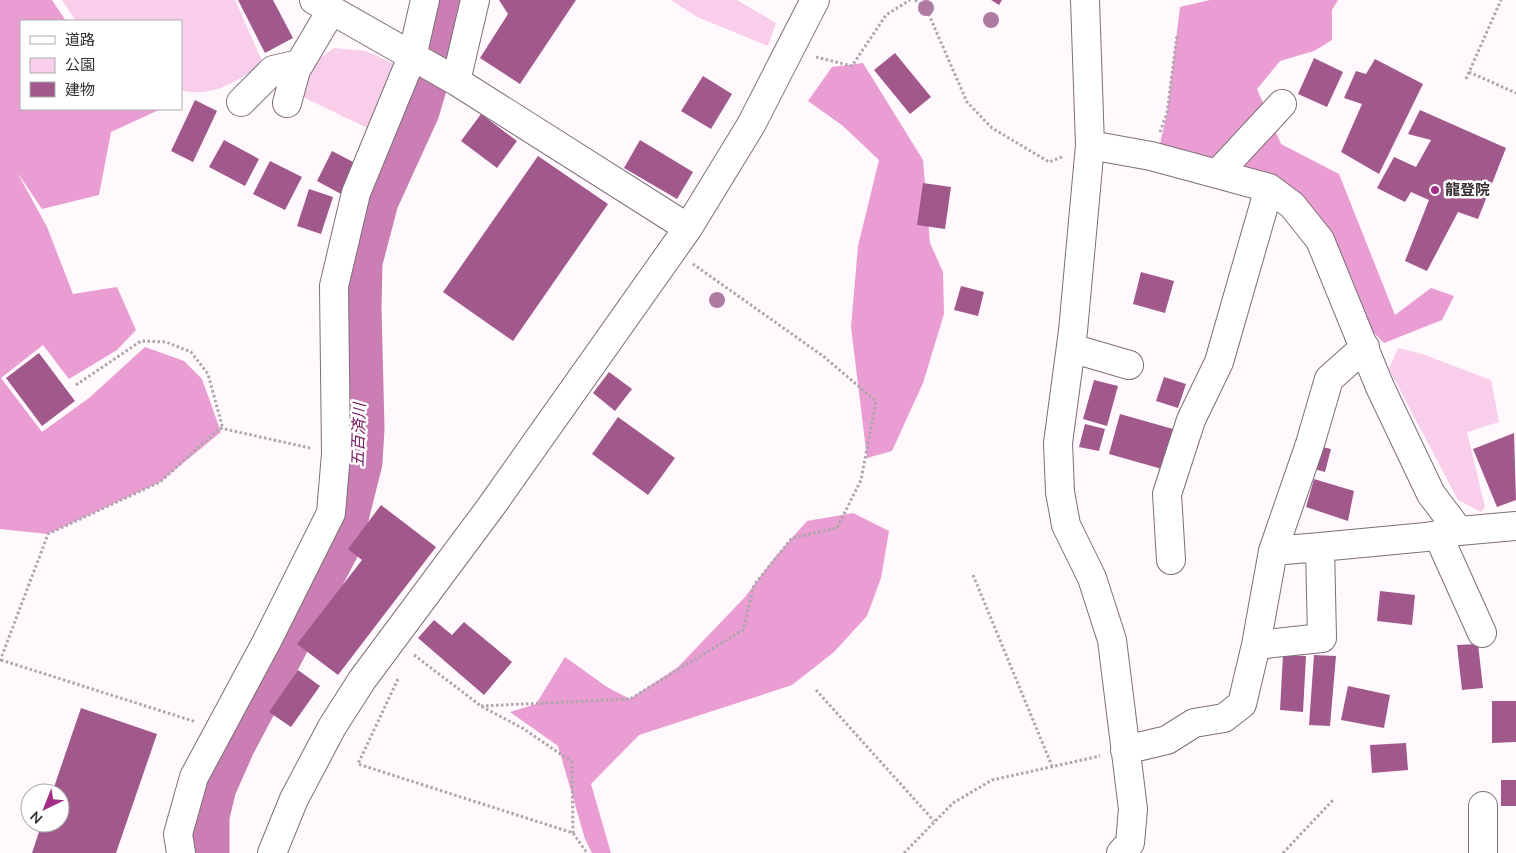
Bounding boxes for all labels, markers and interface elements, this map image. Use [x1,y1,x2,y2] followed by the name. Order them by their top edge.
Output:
[20,20,182,110] legend
[65,30,95,49] text: 道路
[65,55,95,74] text: 公園
[65,80,95,99] text: 建物
[1445,180,1490,199] place label: 龍登院
[1429,184,1441,196] marker: 龍登院
[347,401,369,467] water label: 五百済川
[20,783,70,833] north arrow
[26,807,46,828] text: N

